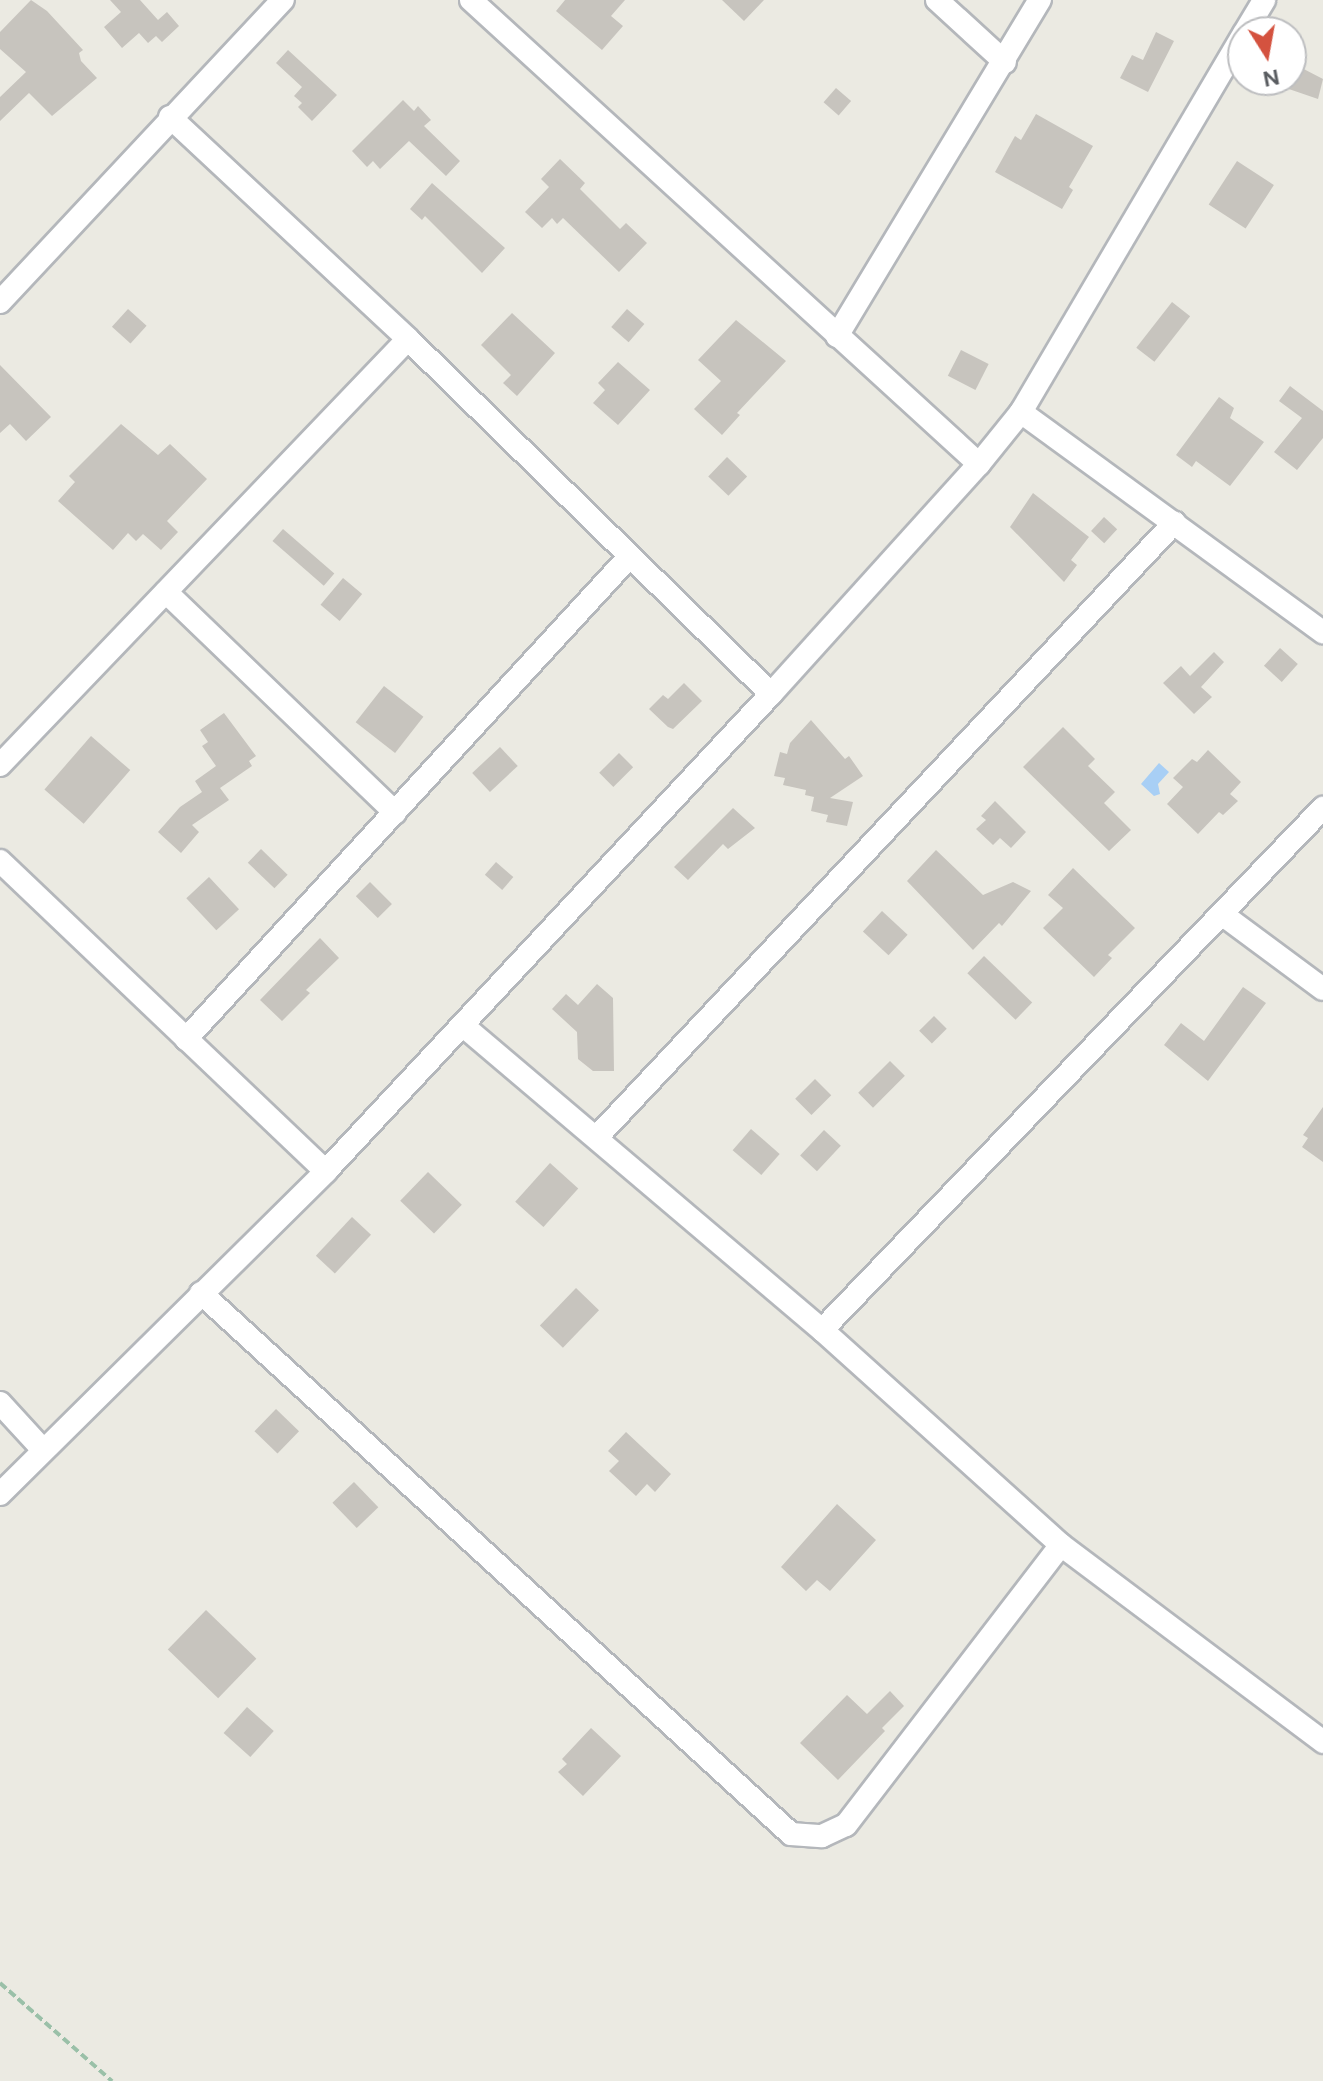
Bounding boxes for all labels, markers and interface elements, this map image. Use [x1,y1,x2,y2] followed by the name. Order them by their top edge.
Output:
[1227,16,1307,96] north arrow
[1261,62,1282,94] text: N

